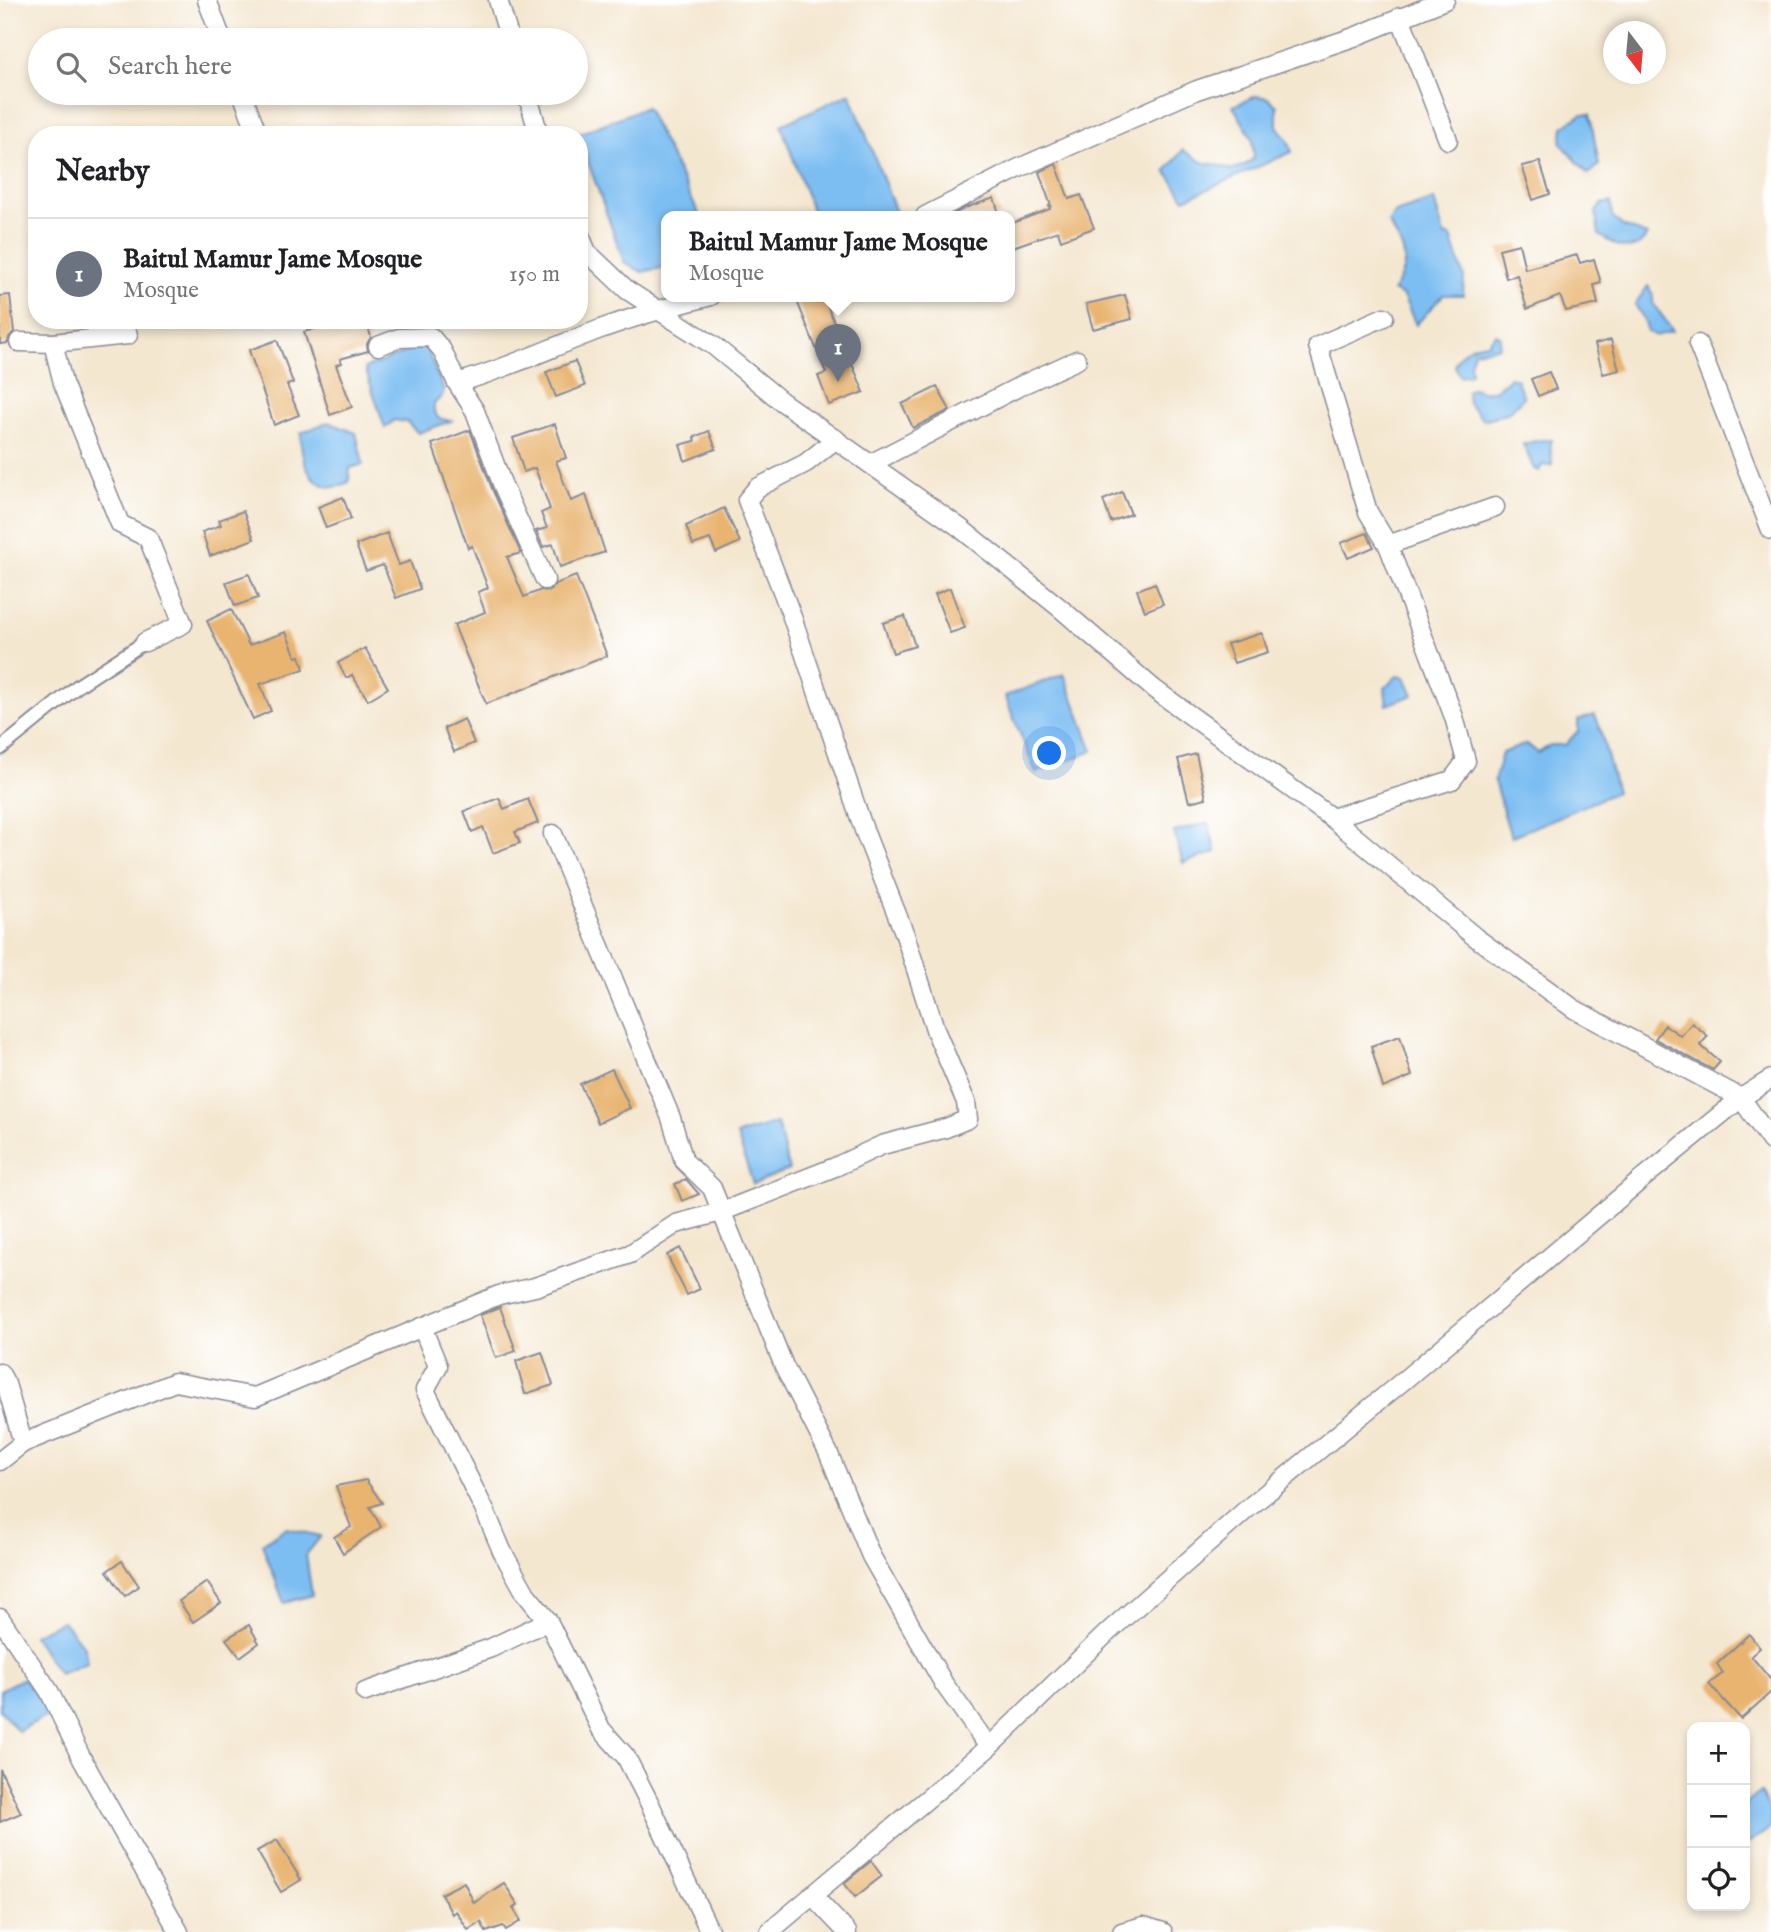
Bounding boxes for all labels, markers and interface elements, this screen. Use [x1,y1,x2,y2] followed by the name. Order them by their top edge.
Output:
[1603,21,1666,84] north arrow
[28,28,588,105] search box
[52,48,90,86] icon: search
[108,50,232,83] text: Search here
[56,153,149,191] text: Nearby
[661,211,1015,302] popup
[688,226,988,259] text: Baitul Mamur Jame Mosque
[123,243,422,276] text: Baitul Mamur Jame Mosque
[688,259,764,288] text: Mosque
[75,260,83,289] text: 1
[509,260,560,289] text: 150 m
[123,276,199,305] text: Mosque
[815,324,861,382] pin: 1
[1032,736,1066,770] your location
[1687,1722,1750,1911] map controls
[1687,1722,1750,1785] button: +
[1687,1785,1750,1848] button: −
[1687,1848,1750,1911] button: locate

